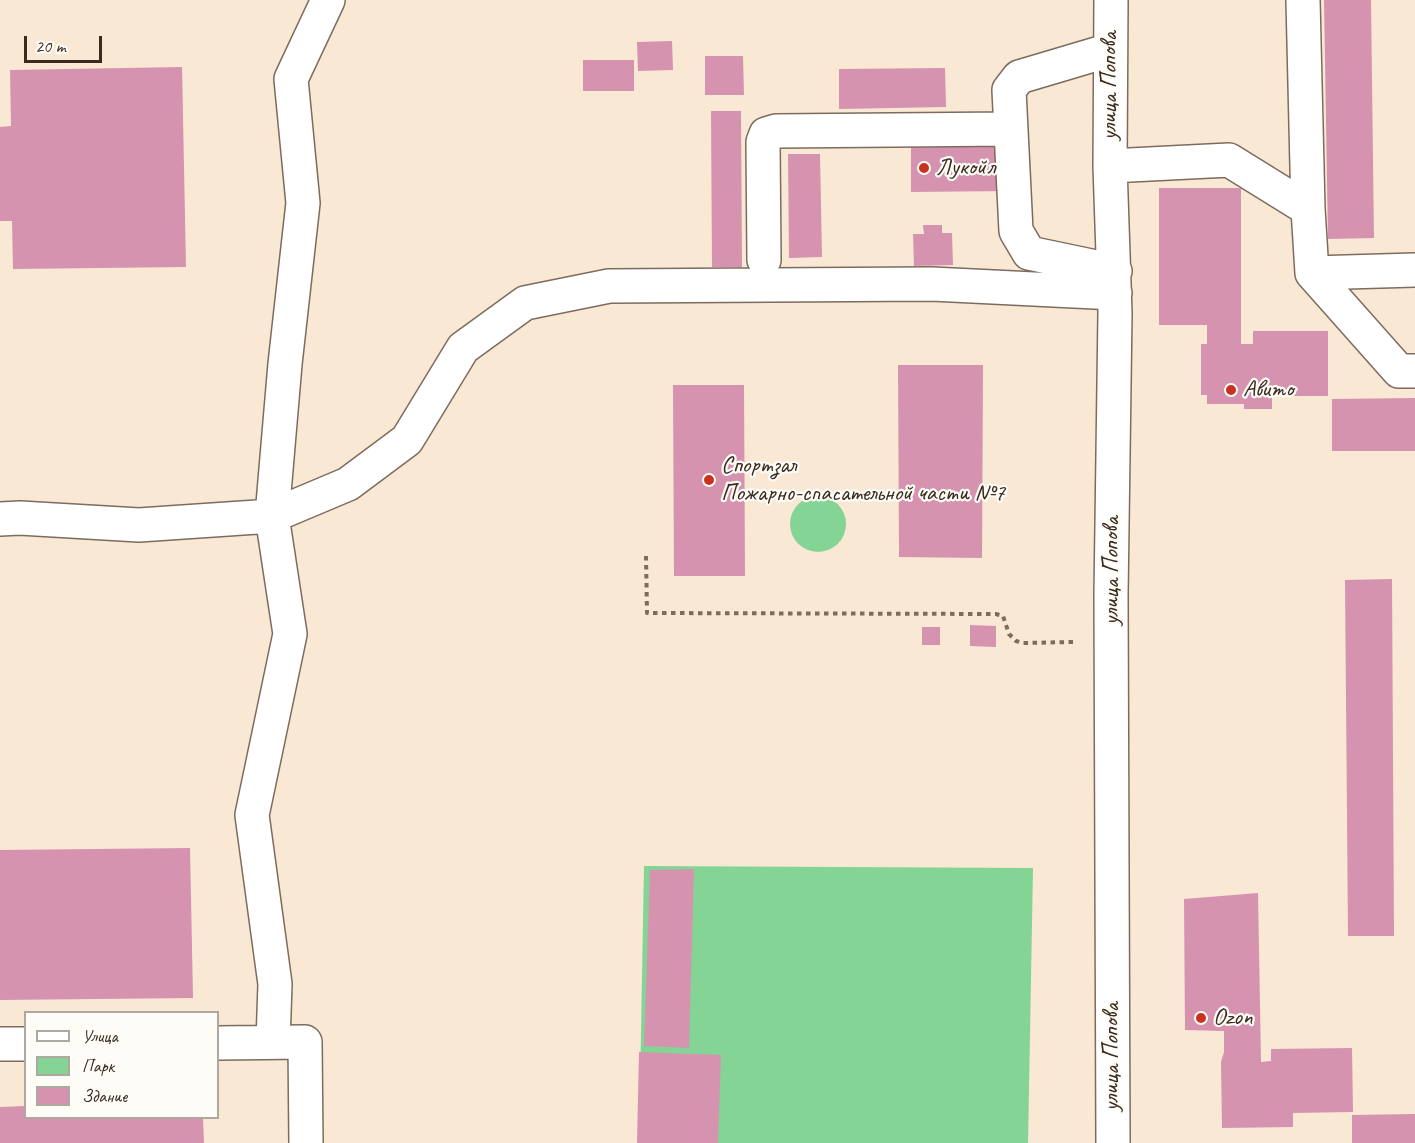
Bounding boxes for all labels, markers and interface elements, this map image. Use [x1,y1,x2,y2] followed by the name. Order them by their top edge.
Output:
[27,24,105,62] scale bar
[1096,32,1124,140] street label: улица Попова
[35,35,66,57] text: 20 m
[936,154,995,182] place label: Лукойл
[917,161,931,175] marker: Лукойл
[1243,376,1293,404] place label: Авито
[1224,383,1238,397] marker: Авито
[721,452,1005,508] place label: Спортзал Пожарно-спасательной части №7
[702,473,716,487] marker: Спортзал Пожарно-спасательной части №7
[1098,517,1126,625] street label: улица Попова
[1098,1003,1126,1111] street label: улица Попова
[1213,1004,1252,1032] place label: Ozon
[24,1011,219,1119] legend
[1194,1011,1208,1025] marker: Ozon
[82,1025,118,1047] text: Улица
[82,1055,114,1077] text: Парк
[82,1085,127,1107] text: Здание

